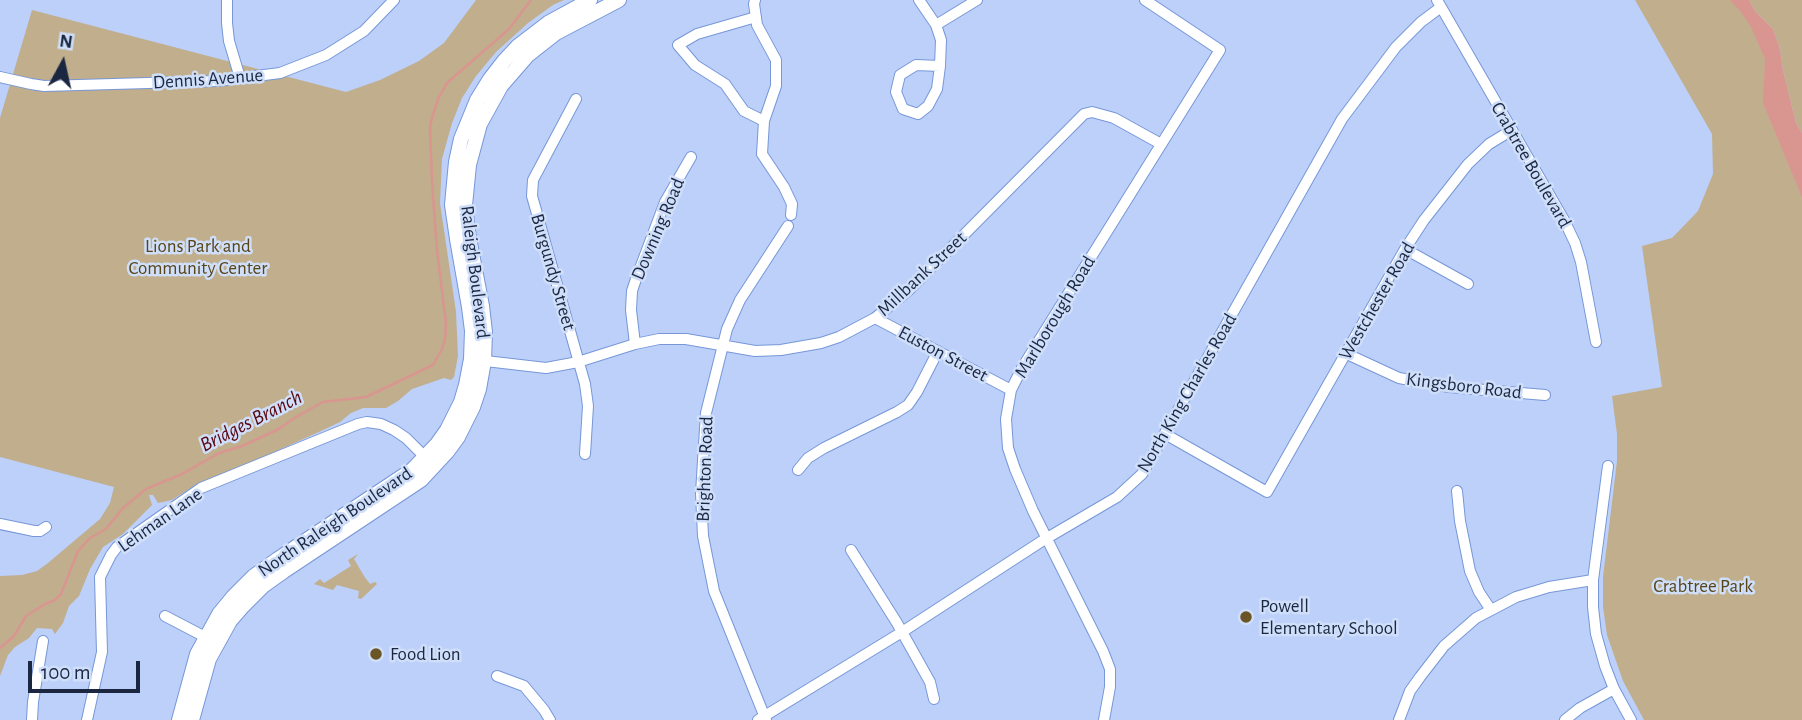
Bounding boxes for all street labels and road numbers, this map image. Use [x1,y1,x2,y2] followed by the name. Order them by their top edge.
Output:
[152,64,264,94] street label: Dennis Avenue
[1486,98,1576,232] street label: Crabtree Boulevard
[626,175,690,283] street label: Downing Road
[456,204,494,340] street label: Raleigh Boulevard
[525,211,581,333] street label: Burgundy Street
[873,227,971,321] street label: Millbank Street
[1334,238,1420,364] street label: Westchester Road
[1010,252,1100,382] street label: Marlborough Road
[1132,309,1242,477] street label: North King Charles Road
[894,321,992,387] street label: Euston Street
[1405,368,1523,404] street label: Kingsboro Road
[692,416,718,522] street label: Brighton Road
[254,462,416,582] street label: North Raleigh Boulevard
[113,483,207,557] street label: Lehman Lane

